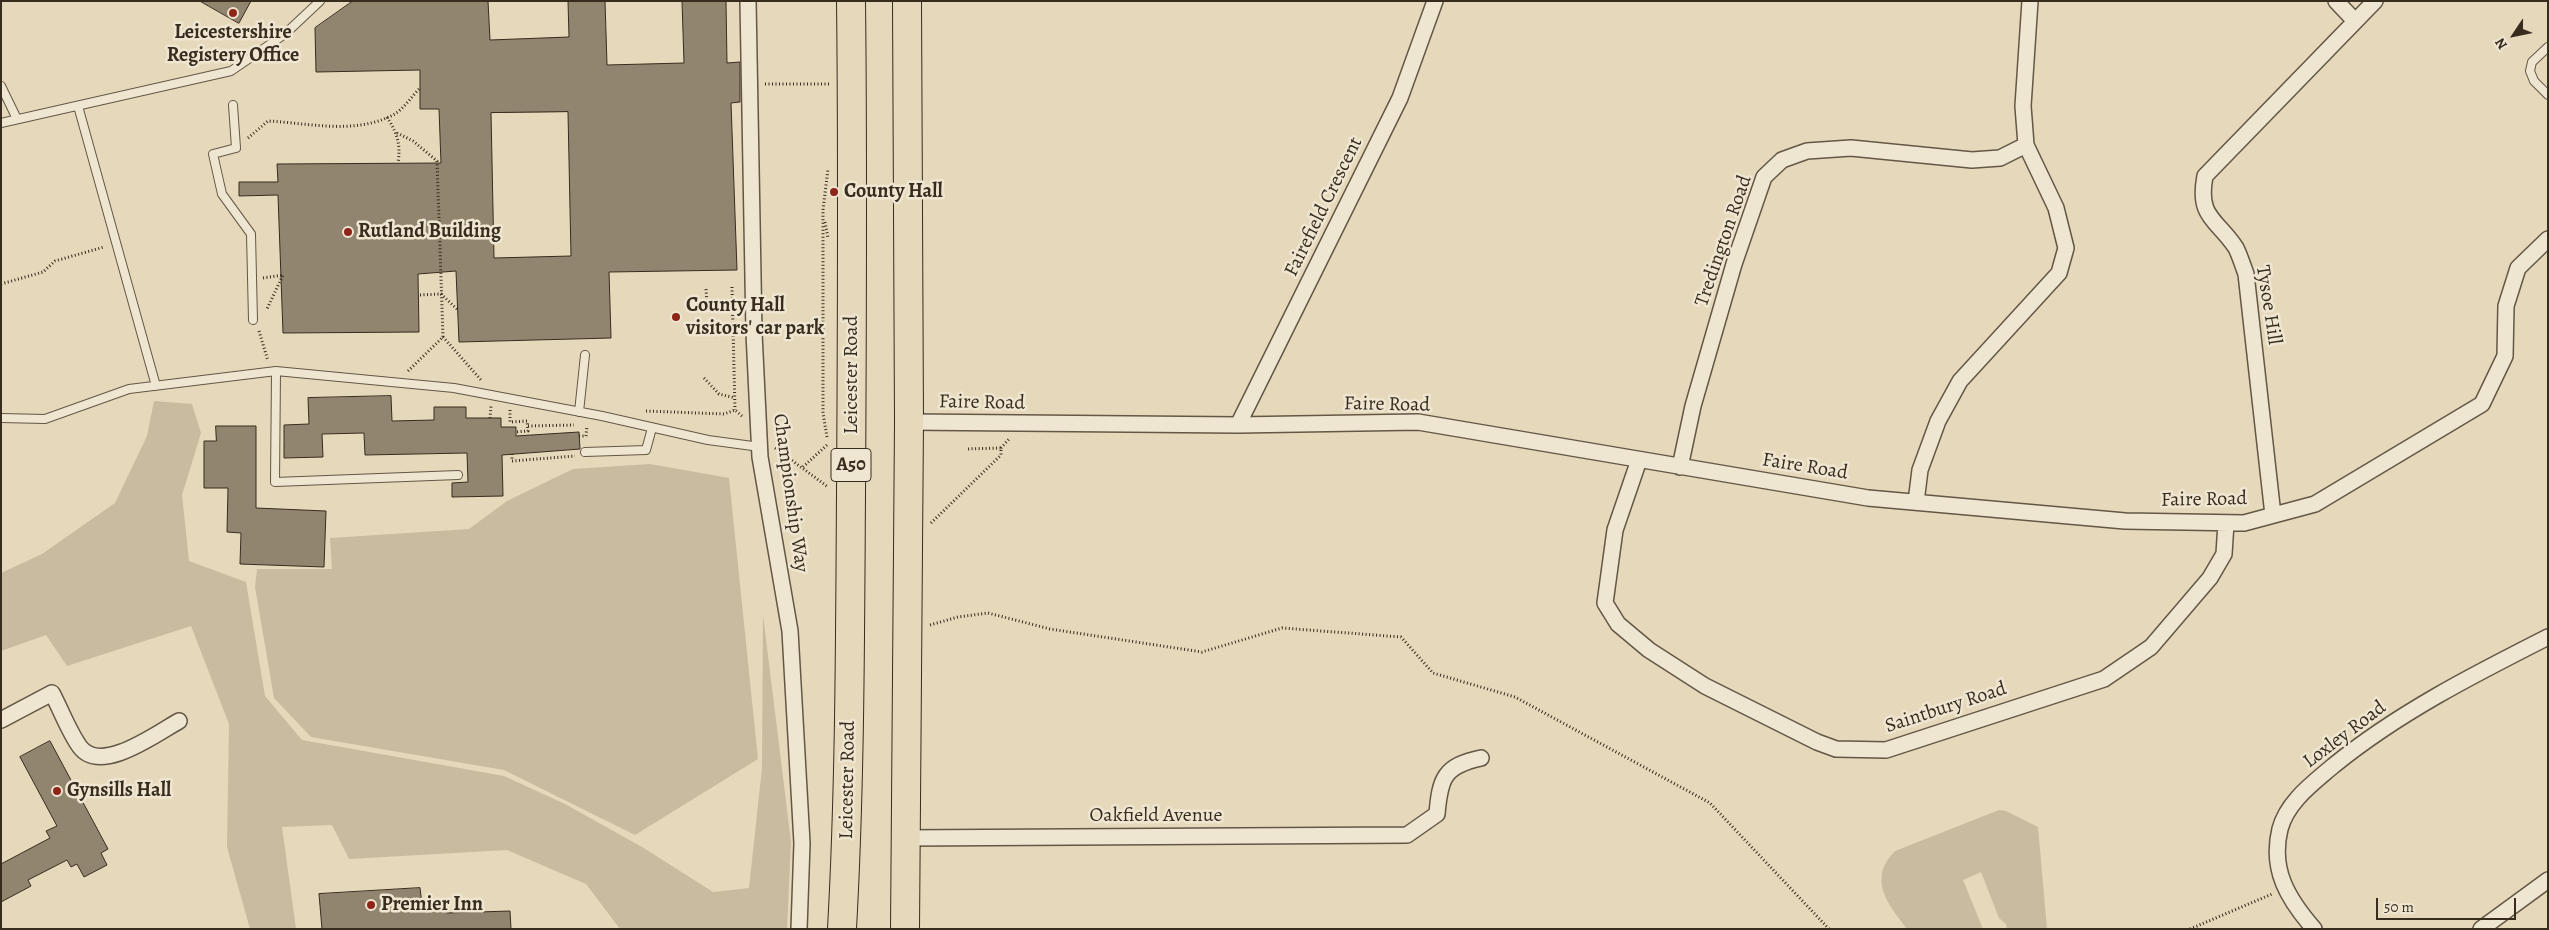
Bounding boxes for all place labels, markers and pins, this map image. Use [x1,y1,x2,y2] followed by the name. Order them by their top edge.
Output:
[227,7,239,19] marker: Leicestershire Registery Office
[167,21,299,68] place label: Leicestershire Registery Office
[844,180,943,204] place label: County Hall
[828,186,840,198] marker: County Hall
[358,220,501,244] place label: Rutland Building
[342,226,354,238] marker: Rutland Building
[686,294,824,341] place label: County Hall visitors' car park
[670,311,682,323] marker: County Hall visitors' car park
[67,779,171,803] place label: Gynsills Hall
[51,785,63,797] marker: Gynsills Hall
[381,893,483,917] place label: Premier Inn
[365,899,377,911] marker: Premier Inn

